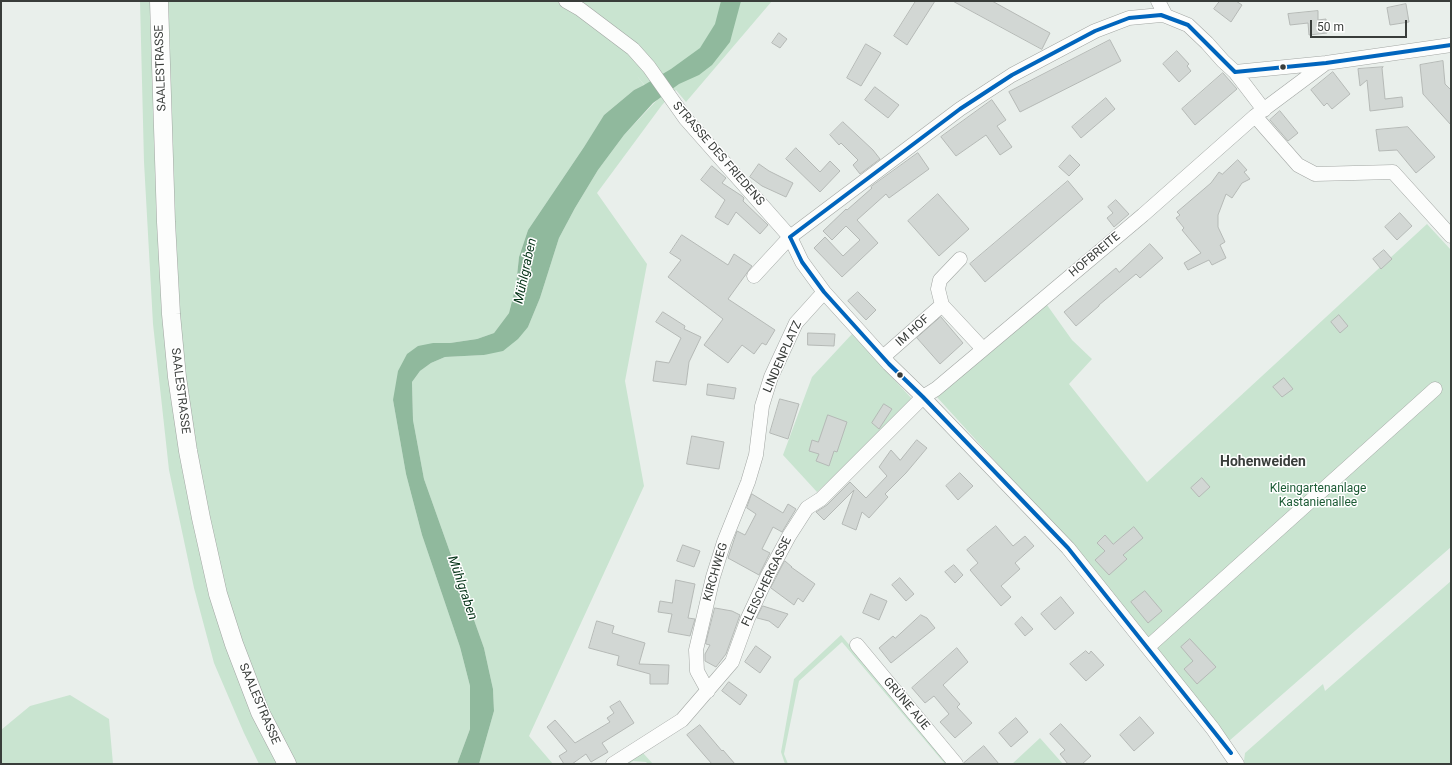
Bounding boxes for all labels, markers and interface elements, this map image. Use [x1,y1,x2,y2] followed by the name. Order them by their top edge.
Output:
[1312,12,1409,38] scale bar
[1317,20,1344,34] text: 50 m
[152,24,170,112] street label: SAALESTRASSE
[1278,62,1288,72] unlabelled marker
[669,99,767,209] street label: STRASSE DES FRIEDENS
[1067,229,1123,281] street label: HOFBREITE
[511,237,541,305] water label: Mühlgraben
[893,312,933,350] street label: IM HOF
[761,319,805,395] street label: LINDENPLATZ
[168,347,192,435] street label: SAALESTRASSE
[895,370,905,380] unlabelled marker
[1220,454,1306,470] district label: Hohenweiden
[1270,482,1366,510] park label: Kleingartenanlage Kastanienallee
[739,535,795,629] street label: FLEISCHERGASSE
[701,541,731,603] street label: KIRCHWEG
[444,554,480,622] water label: Mühlgraben
[235,661,283,747] street label: SAALESTRASSE
[880,675,932,733] street label: GRÜNE AUE

